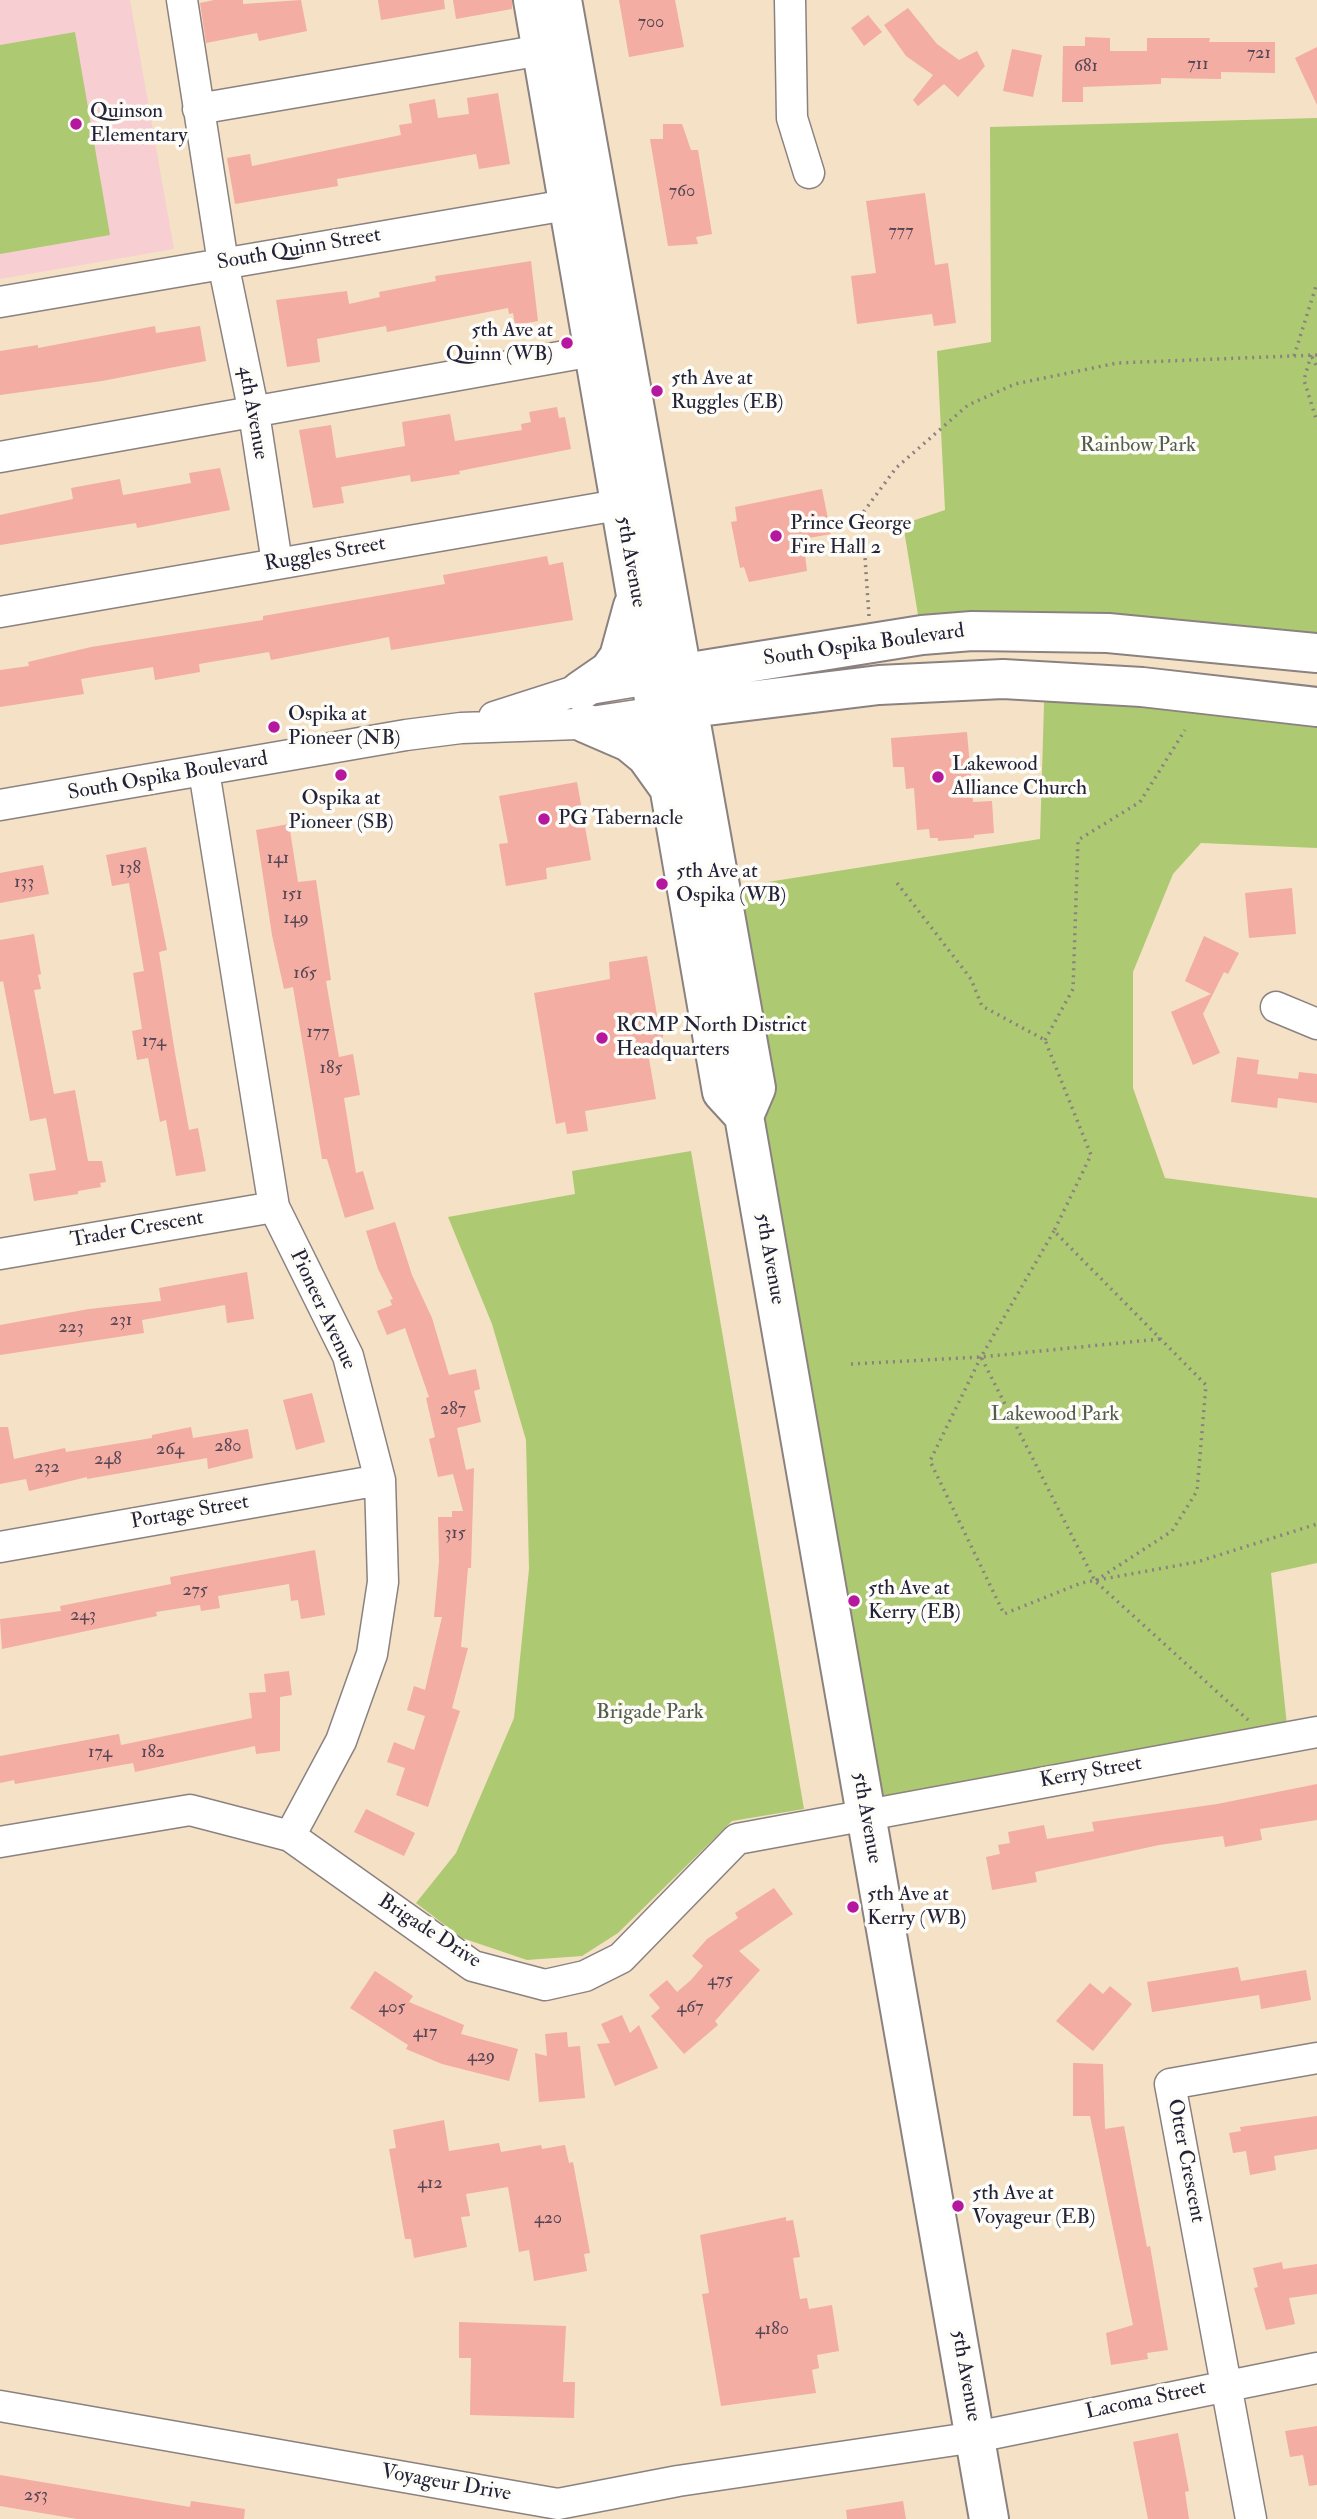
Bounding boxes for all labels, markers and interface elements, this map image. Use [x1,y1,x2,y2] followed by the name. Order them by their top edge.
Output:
[638,12,664,34] house number: 700
[1247,43,1271,65] house number: 721
[1187,54,1209,76] house number: 711
[1074,56,1098,78] house number: 681
[90,99,187,149] place label: Quinson Elementary
[68,116,84,132] marker: Quinson Elementary
[669,181,695,203] house number: 760
[889,221,913,243] house number: 777
[215,223,383,277] street label: South Quinn Street
[446,318,553,368] place label: 5th Ave at Quinn (WB)
[559,335,575,351] marker: 5th Ave at Quinn (WB)
[231,364,273,462] street label: 4th Avenue
[671,366,783,416] place label: 5th Ave at Ruggles (EB)
[649,383,665,399] marker: 5th Ave at Ruggles (EB)
[1080,433,1196,459] park label: Rainbow Park
[790,511,911,561] place label: Prince George Fire Hall 2
[610,514,650,610] street label: 5th Avenue
[768,528,784,544] marker: Prince George Fire Hall 2
[262,532,388,578] street label: Ruggles Street
[762,619,966,673] street label: South Ospika Boulevard
[288,702,400,752] place label: Ospika at Pioneer (NB)
[266,719,282,735] marker: Ospika at Pioneer (NB)
[66,747,270,807] street label: South Ospika Boulevard
[952,752,1087,802] place label: Lakewood Alliance Church
[333,767,349,783] marker: Ospika at Pioneer (SB)
[930,769,946,785] marker: Lakewood Alliance Church
[288,786,394,836] place label: Ospika at Pioneer (SB)
[558,806,683,832] place label: PG Tabernacle
[536,811,552,827] marker: PG Tabernacle
[267,848,289,870] house number: 141
[119,858,141,880] house number: 138
[676,859,786,909] place label: 5th Ave at Ospika (WB)
[14,872,34,894] house number: 133
[654,876,670,892] marker: 5th Ave at Ospika (WB)
[282,884,302,906] house number: 151
[283,908,309,930] house number: 149
[293,963,317,985] house number: 165
[616,1013,807,1063] place label: RCMP North District Headquarters
[307,1022,329,1044] house number: 177
[594,1030,610,1046] marker: RCMP North District Headquarters
[142,1031,166,1053] house number: 174
[320,1058,342,1080] house number: 185
[68,1206,206,1254] street label: Trader Crescent
[749,1211,789,1307] street label: 5th Avenue
[283,1246,361,1374] street label: Pioneer Avenue
[110,1310,132,1332] house number: 231
[58,1317,84,1339] house number: 223
[440,1399,466,1421] house number: 287
[991,1402,1119,1428] park label: Lakewood Park
[215,1436,241,1458] house number: 280
[156,1439,184,1461] house number: 264
[94,1449,122,1471] house number: 248
[34,1457,60,1479] house number: 232
[129,1490,251,1536] street label: Portage Street
[444,1523,466,1545] house number: 315
[868,1576,961,1626] place label: 5th Ave at Kerry (EB)
[182,1580,208,1602] house number: 275
[846,1593,862,1609] marker: 5th Ave at Kerry (EB)
[70,1605,96,1627] house number: 243
[596,1700,704,1726] park label: Brigade Park
[88,1742,112,1764] house number: 174
[141,1742,165,1764] house number: 182
[1038,1752,1144,1794] street label: Kerry Street
[846,1770,886,1866] street label: 5th Avenue
[867,1882,966,1932] place label: 5th Ave at Kerry (WB)
[373,1889,485,1975] street label: Brigade Drive
[845,1899,861,1915] marker: 5th Ave at Kerry (WB)
[707,1970,733,1992] house number: 475
[379,1997,405,2019] house number: 405
[676,1997,704,2019] house number: 467
[413,2022,437,2044] house number: 417
[467,2046,495,2068] house number: 429
[1161,2097,1209,2225] street label: Otter Crescent
[417,2173,443,2195] house number: 412
[972,2181,1095,2231] place label: 5th Ave at Voyageur (EB)
[950,2198,966,2214] marker: 5th Ave at Voyageur (EB)
[534,2208,562,2230] house number: 420
[755,2319,789,2341] house number: 4180
[945,2328,985,2424] street label: 5th Avenue
[1084,2376,1208,2426] street label: Lacoma Street
[379,2460,513,2508] street label: Voyageur Drive
[24,2485,48,2507] house number: 253

